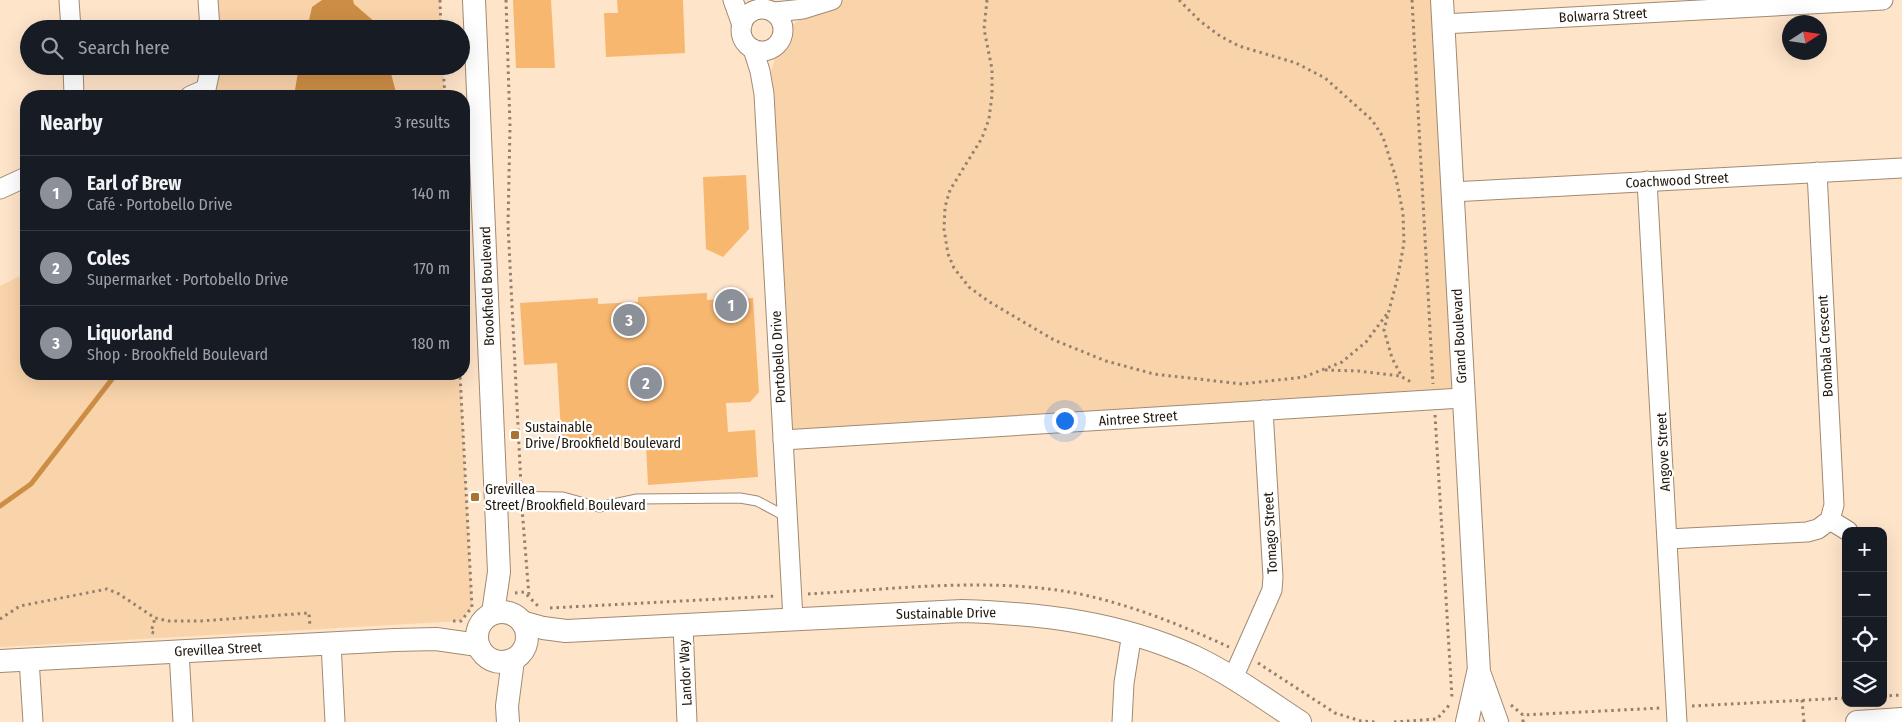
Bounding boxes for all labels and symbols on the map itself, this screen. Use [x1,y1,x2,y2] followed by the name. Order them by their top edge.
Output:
[1558,5,1648,26] street label: Bolwarra Street
[1782,15,1827,60] north arrow
[1625,169,1730,192] street label: Coachwood Street
[477,226,498,346] street label: Brookfield Boulevard
[715,286,747,324] pin: 1
[1449,288,1470,384] street label: Grand Boulevard
[1814,294,1837,398] street label: Bombala Crescent
[613,301,645,339] pin: 3
[768,310,789,404] street label: Portobello Drive
[630,364,662,402] pin: 2
[1098,407,1178,430] street label: Aintree Street
[1052,408,1078,434] your location
[1653,412,1674,492] street label: Angove Street
[525,419,681,452] place label: Sustainable Drive/Brookfield Boulevard
[509,429,521,441] marker: Sustainable Drive/Brookfield Boulevard
[485,481,646,514] place label: Grevillea Street/Brookfield Boulevard
[469,491,481,503] marker: Grevillea Street/Brookfield Boulevard
[1260,491,1281,574] street label: Tomago Street
[896,604,996,623] street label: Sustainable Drive
[174,639,263,660] street label: Grevillea Street
[675,639,696,707] street label: Landor Way

